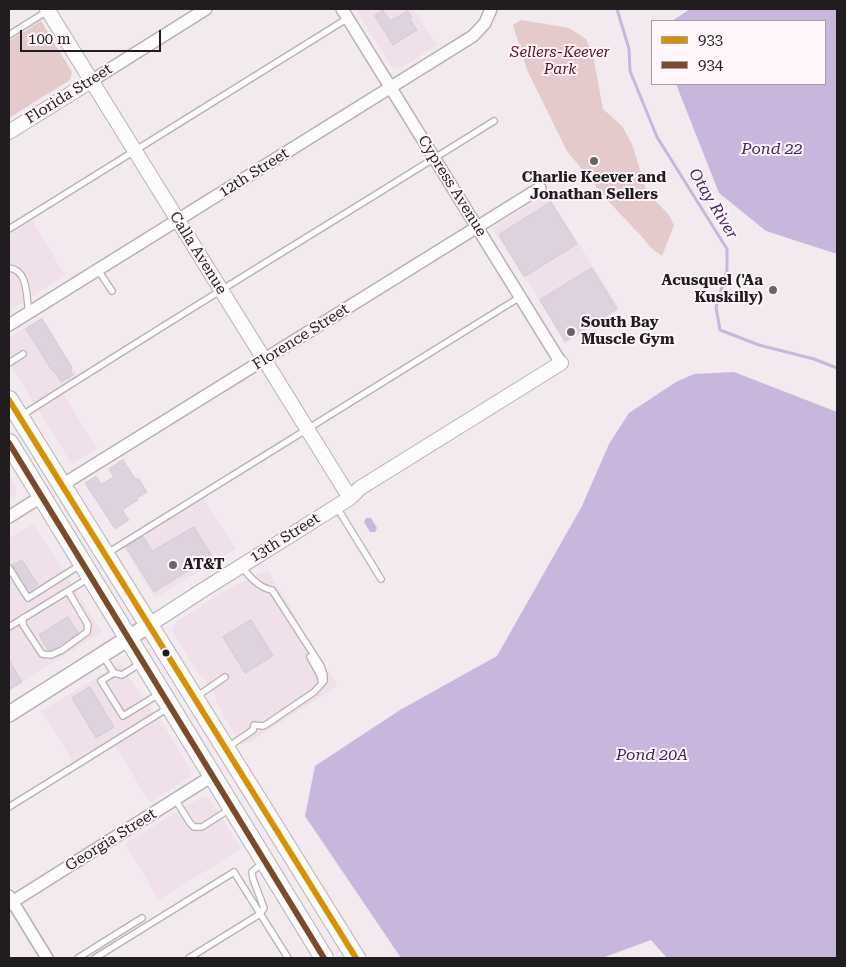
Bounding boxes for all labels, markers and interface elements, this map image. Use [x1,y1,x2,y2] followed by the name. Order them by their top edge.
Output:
[22,20,164,52] scale bar
[651,20,826,85] legend
[28,30,71,48] text: 100 m
[698,31,723,49] text: 933
[510,44,610,79] park label: Sellers-Keever Park
[698,56,723,74] text: 934
[23,60,115,128] street label: Florida Street
[414,132,490,240] street label: Cypress Avenue
[741,139,803,159] water label: Pond 22
[216,144,292,202] street label: 12th Street
[588,155,600,167] marker: Charlie Keever and Jonathan Sellers
[684,165,742,243] water label: Otay River
[522,169,666,204] place label: Charlie Keever and Jonathan Sellers
[165,208,231,298] street label: Calla Avenue
[661,272,763,307] place label: Acusquel ('Aa Kuskilly)
[767,284,779,296] marker: Acusquel ('Aa Kuskilly)
[250,300,352,374] street label: Florence Street
[581,314,674,349] place label: South Bay Muscle Gym
[565,326,577,338] marker: South Bay Muscle Gym
[247,509,323,567] street label: 13th Street
[183,556,224,574] place label: AT&T
[167,559,179,571] marker: AT&T
[161,648,171,658] unlabelled marker
[616,745,688,765] water label: Pond 20A
[62,805,160,875] street label: Georgia Street

